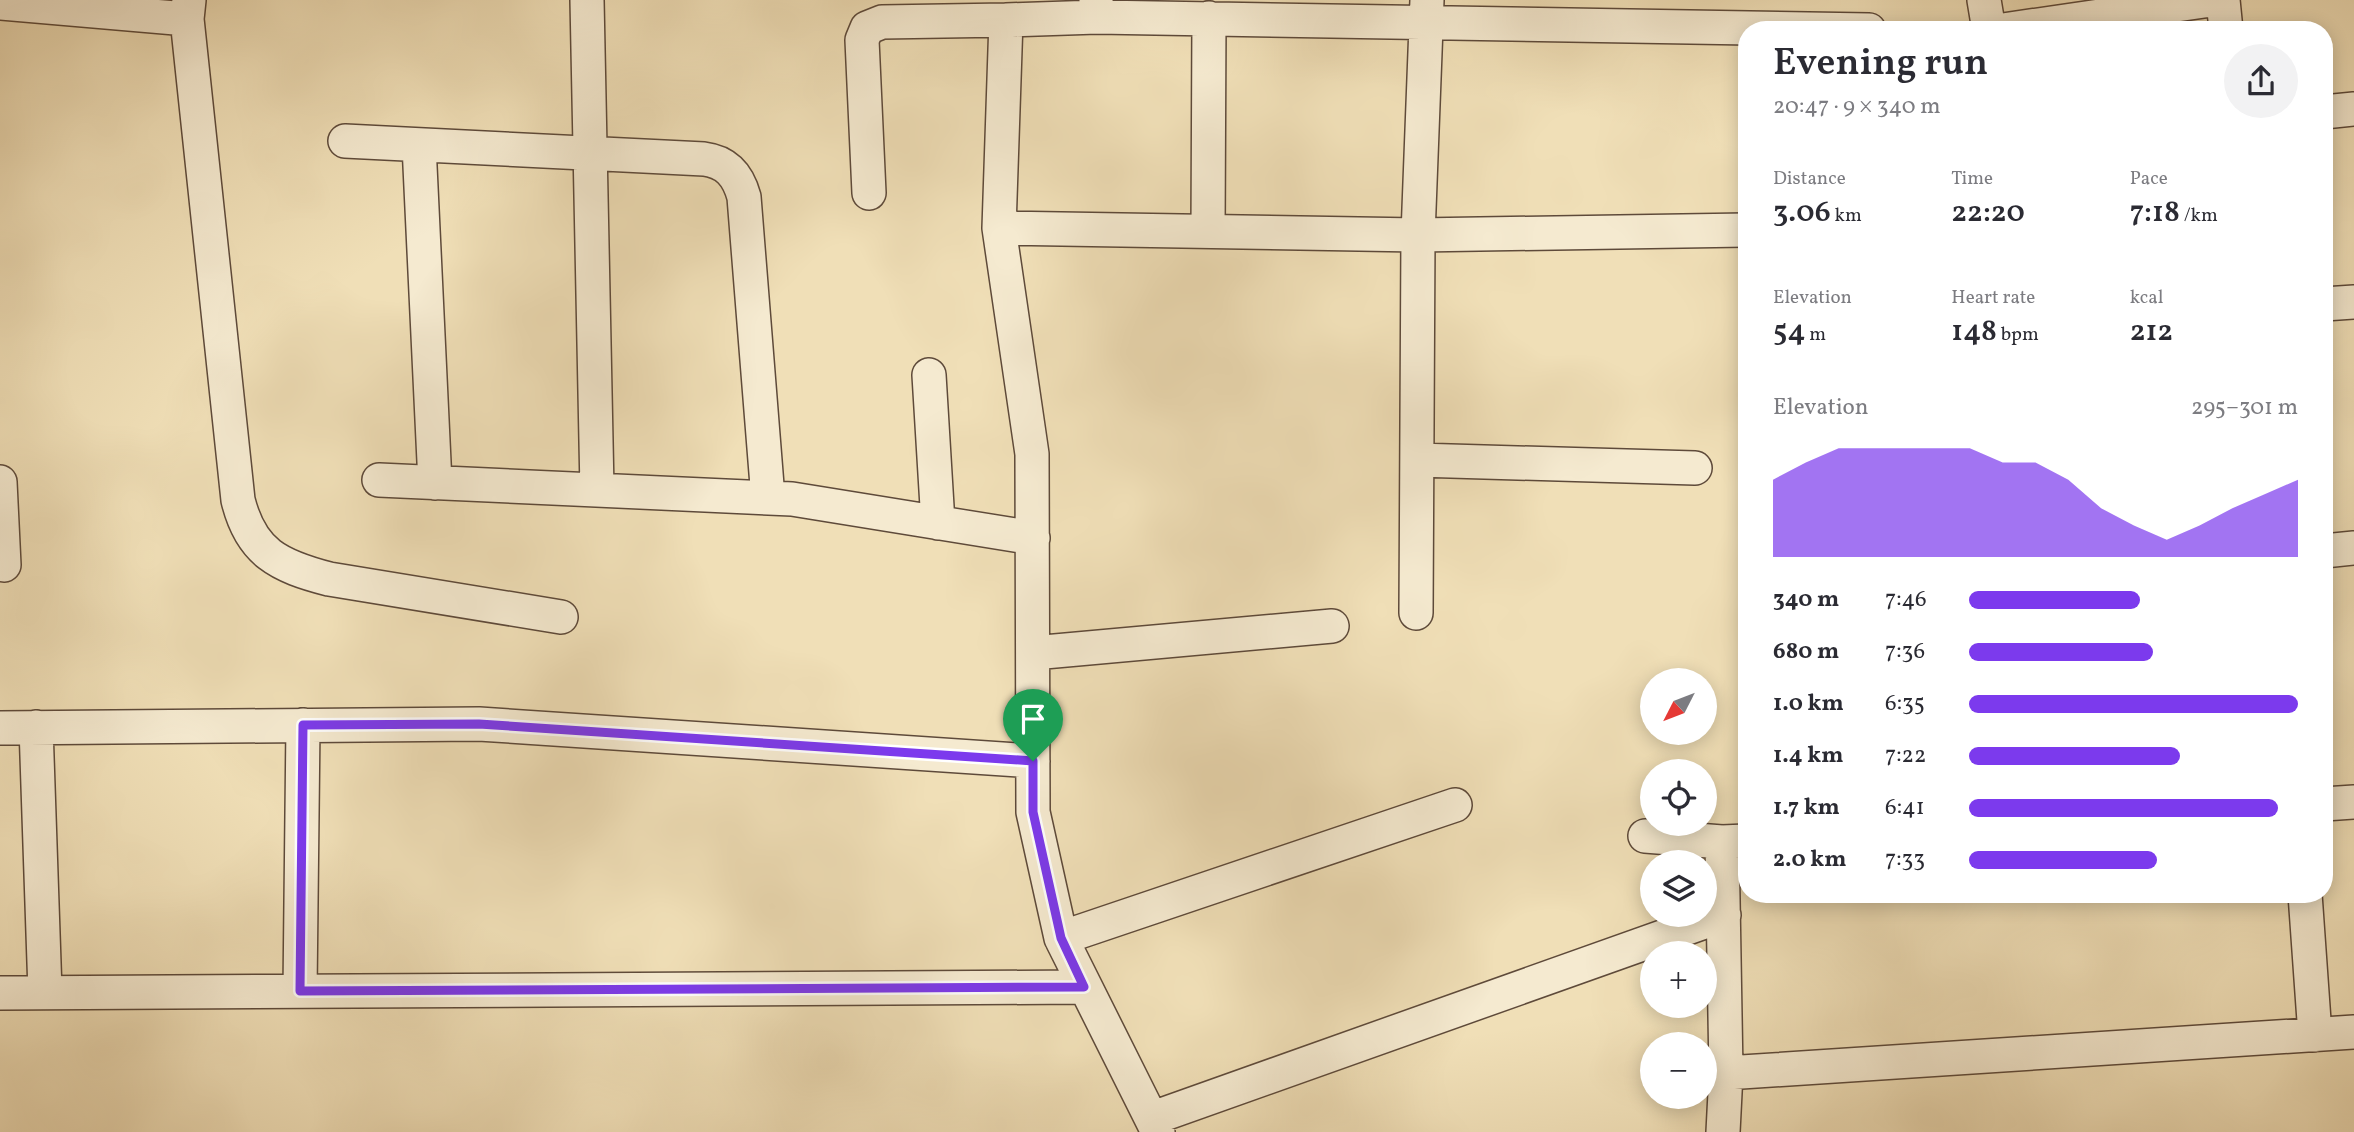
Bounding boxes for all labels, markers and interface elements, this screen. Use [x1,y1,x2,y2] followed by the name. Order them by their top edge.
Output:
[1773,38,1988,91] text: Evening run
[2224,44,2298,118] button: share
[1773,91,1941,123] text: 20:47 · 9 × 340 m
[1773,166,1846,192] text: Distance
[1951,166,1993,192] text: Time
[2130,166,2168,192] text: Pace
[1773,192,1831,234] text: 3.06
[1951,192,2025,234] text: 22:20
[2130,192,2180,234] text: 7:18
[1831,203,1862,229] text: km
[2180,203,2218,229] text: /km
[1773,285,1852,311] text: Elevation
[1951,285,2035,311] text: Heart rate
[2130,285,2163,311] text: kcal
[1773,311,1806,353] text: 54
[1951,311,1997,353] text: 148
[2130,311,2173,353] text: 212
[1806,322,1826,348] text: m
[1997,322,2039,348] text: bpm
[1773,392,1869,424] text: Elevation
[2191,392,2298,424] text: 295–301 m
[1773,584,1839,616] text: 340 m
[1885,584,1927,616] text: 7:46
[1773,636,1839,668] text: 680 m
[1885,636,1925,668] text: 7:36
[1640,668,1717,746] north arrow
[1640,668,1717,1109] map controls
[1773,688,1844,720] text: 1.0 km
[1885,688,1925,720] text: 6:35
[1003,689,1063,761] pin
[1014,700,1052,738] icon: arrive
[1773,740,1844,772] text: 1.4 km
[1885,740,1926,772] text: 7:22
[1640,759,1717,836] button: locate
[1773,792,1840,824] text: 1.7 km
[1885,792,1925,824] text: 6:41
[1773,844,1846,876] text: 2.0 km
[1885,844,1925,876] text: 7:33
[1640,850,1717,927] button: layers
[1640,941,1717,1018] button: +
[1640,1032,1717,1109] button: −

